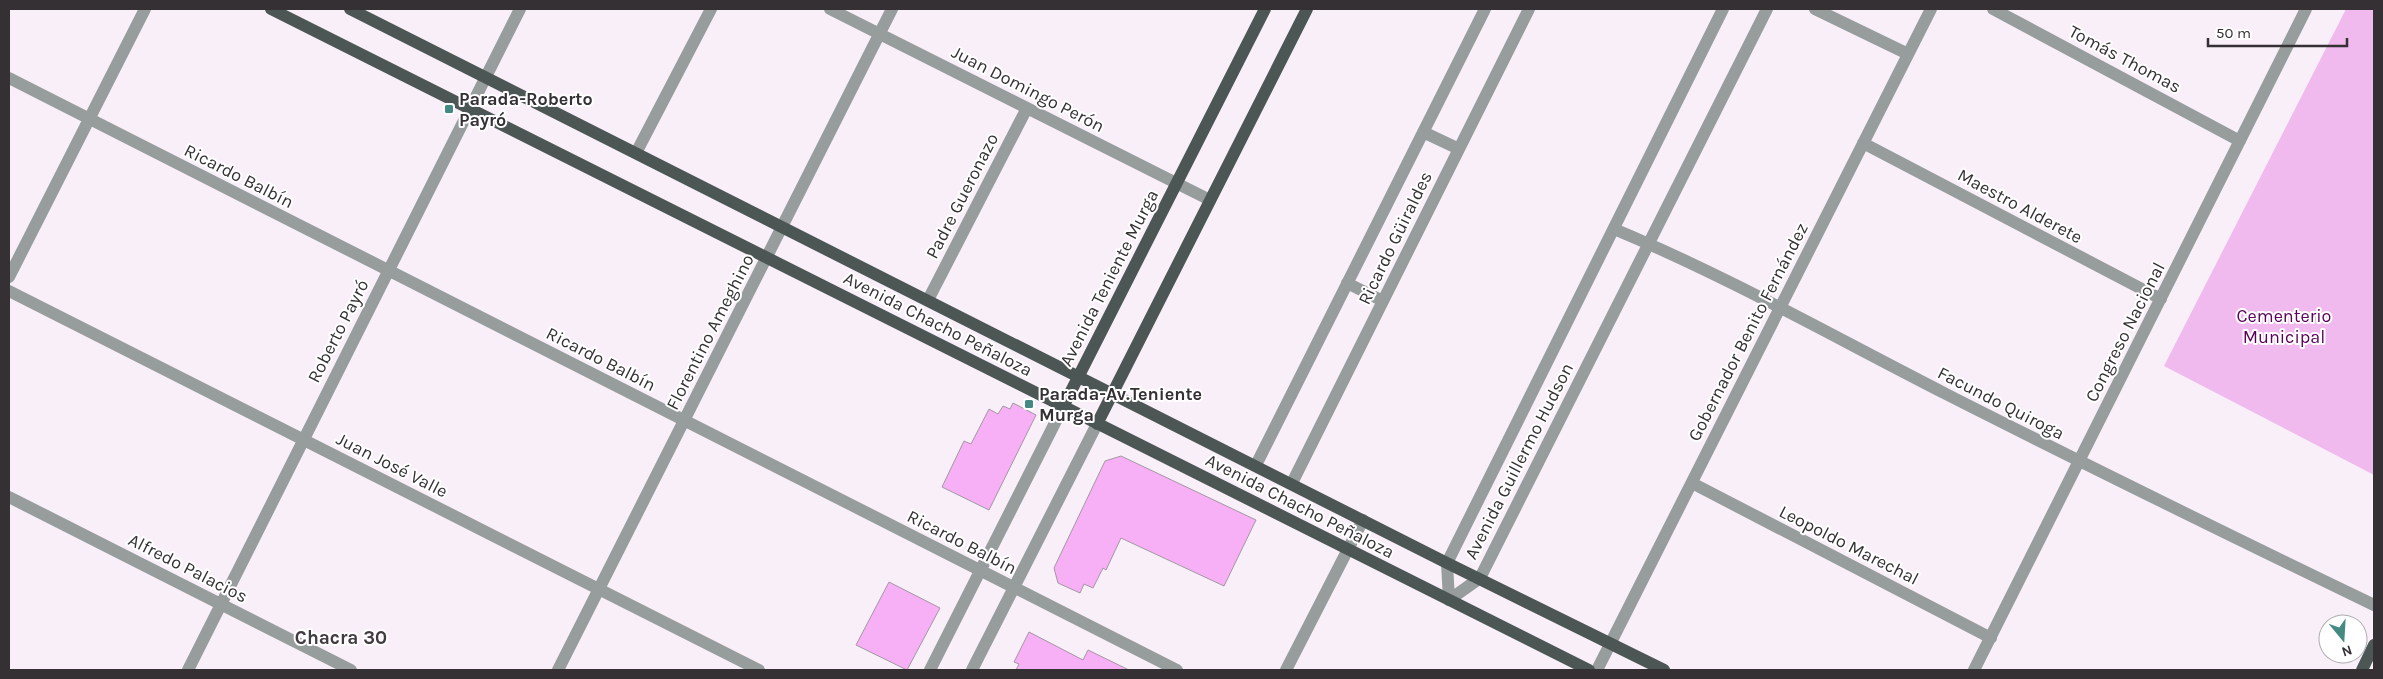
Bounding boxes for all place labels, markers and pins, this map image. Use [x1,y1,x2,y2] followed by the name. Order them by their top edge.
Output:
[459,88,593,131] place label: Parada-Roberto Payró
[443,103,455,115] marker: Parada-Roberto Payró
[1039,383,1202,426] place label: Parada-Av.Teniente Murga
[1023,398,1035,410] marker: Parada-Av.Teniente Murga

